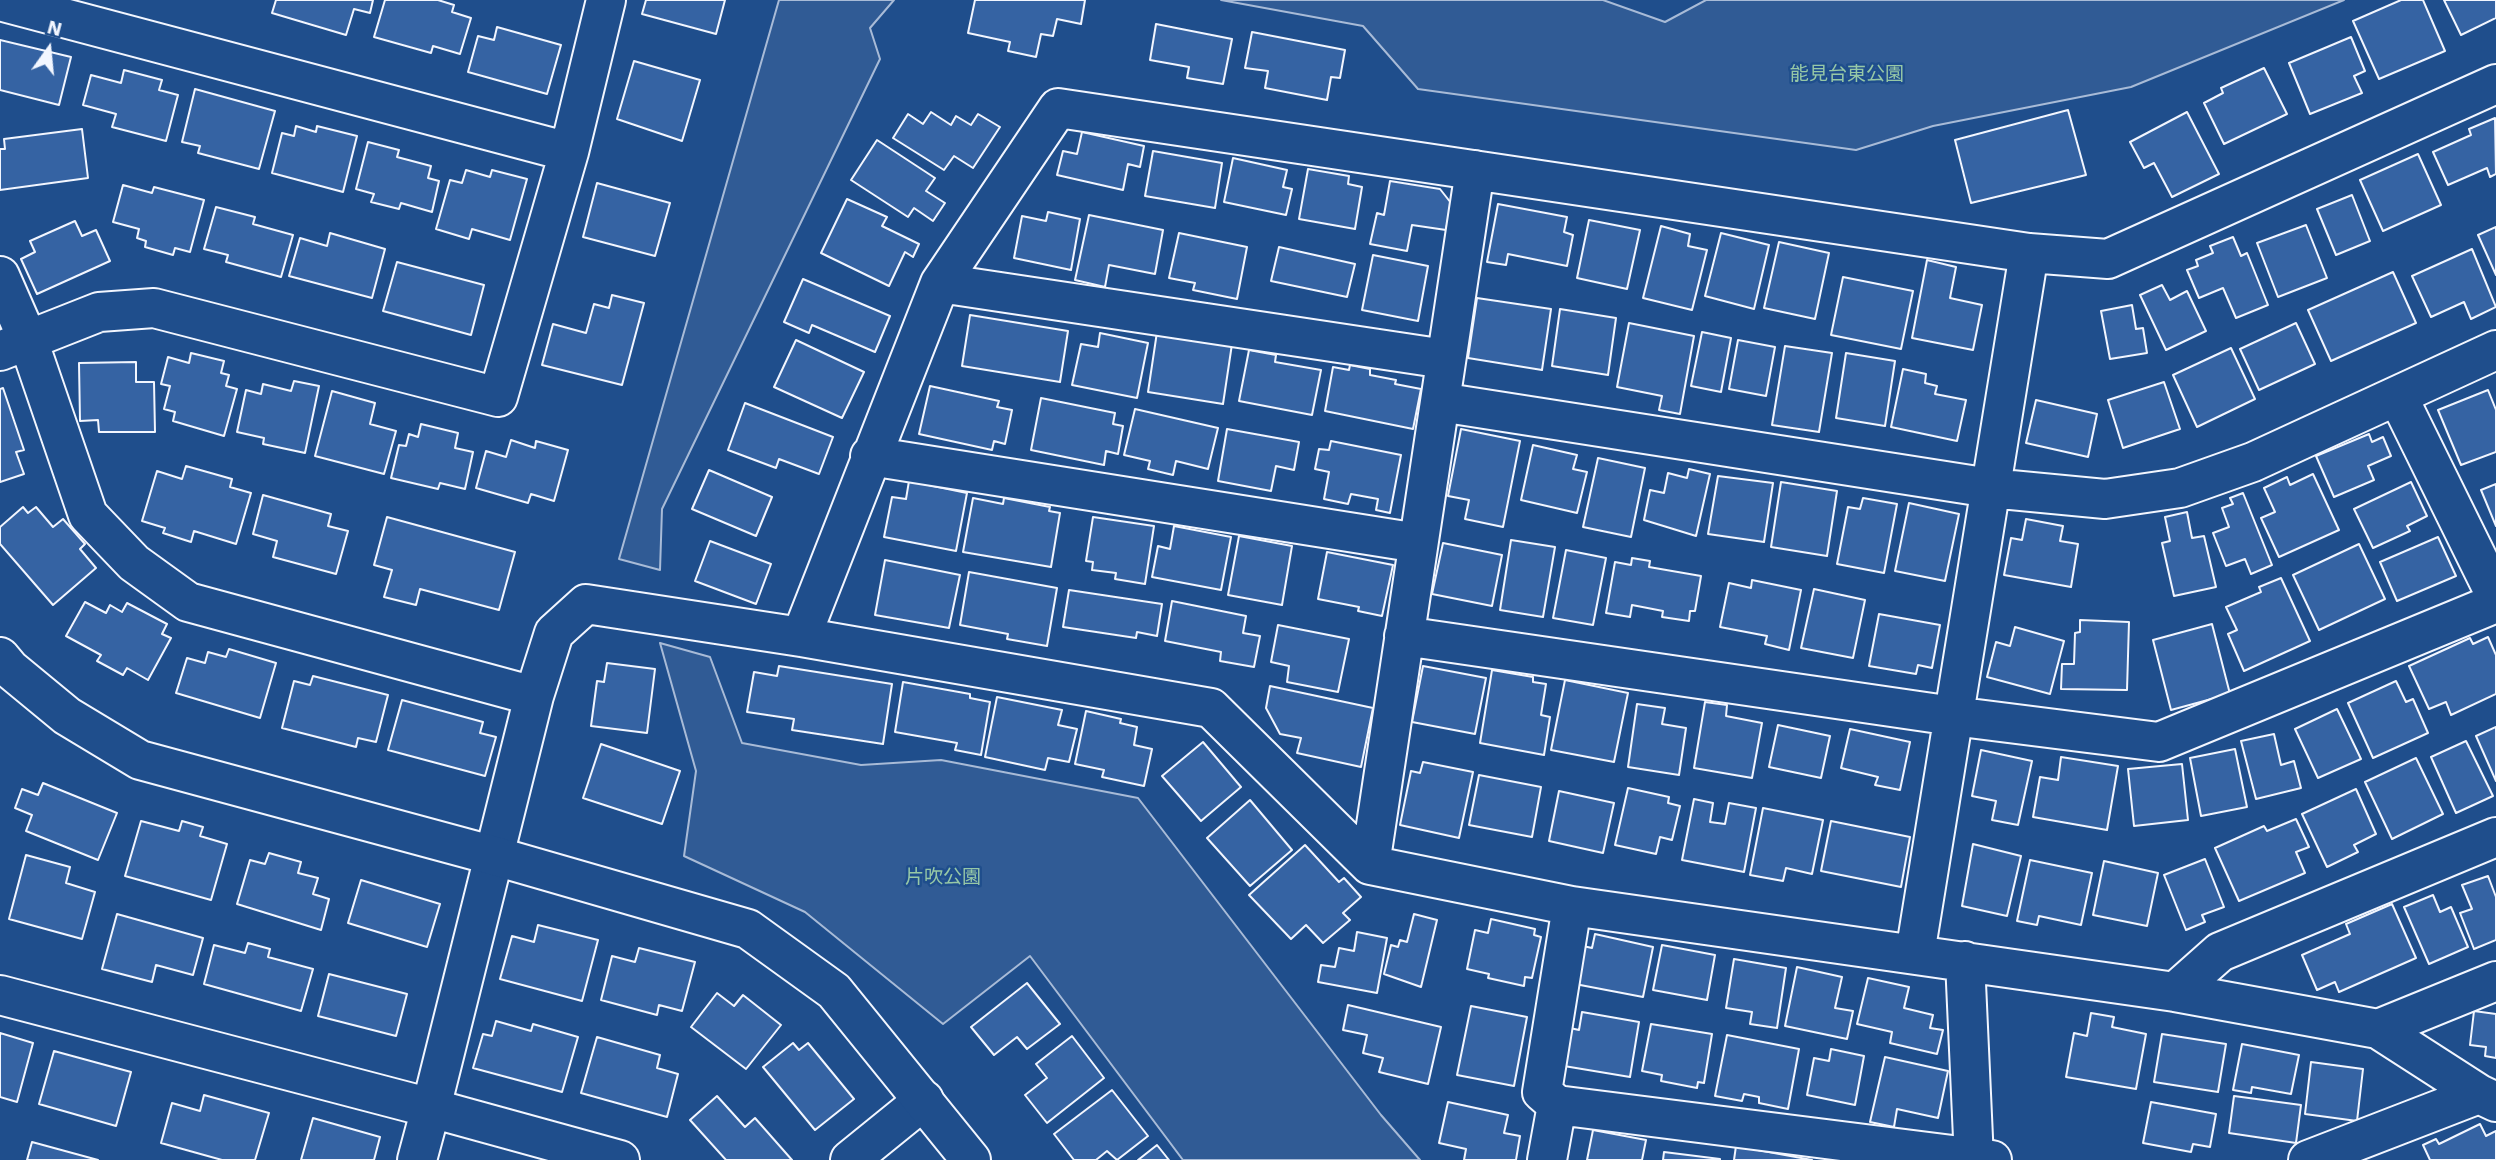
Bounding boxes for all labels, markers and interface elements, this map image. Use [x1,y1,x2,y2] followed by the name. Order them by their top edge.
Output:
[14,14,84,84] north arrow
[45,15,64,41] text: N
[1790,63,1904,85] park label: 能見台東公園
[905,866,981,888] park label: 片吹公園

